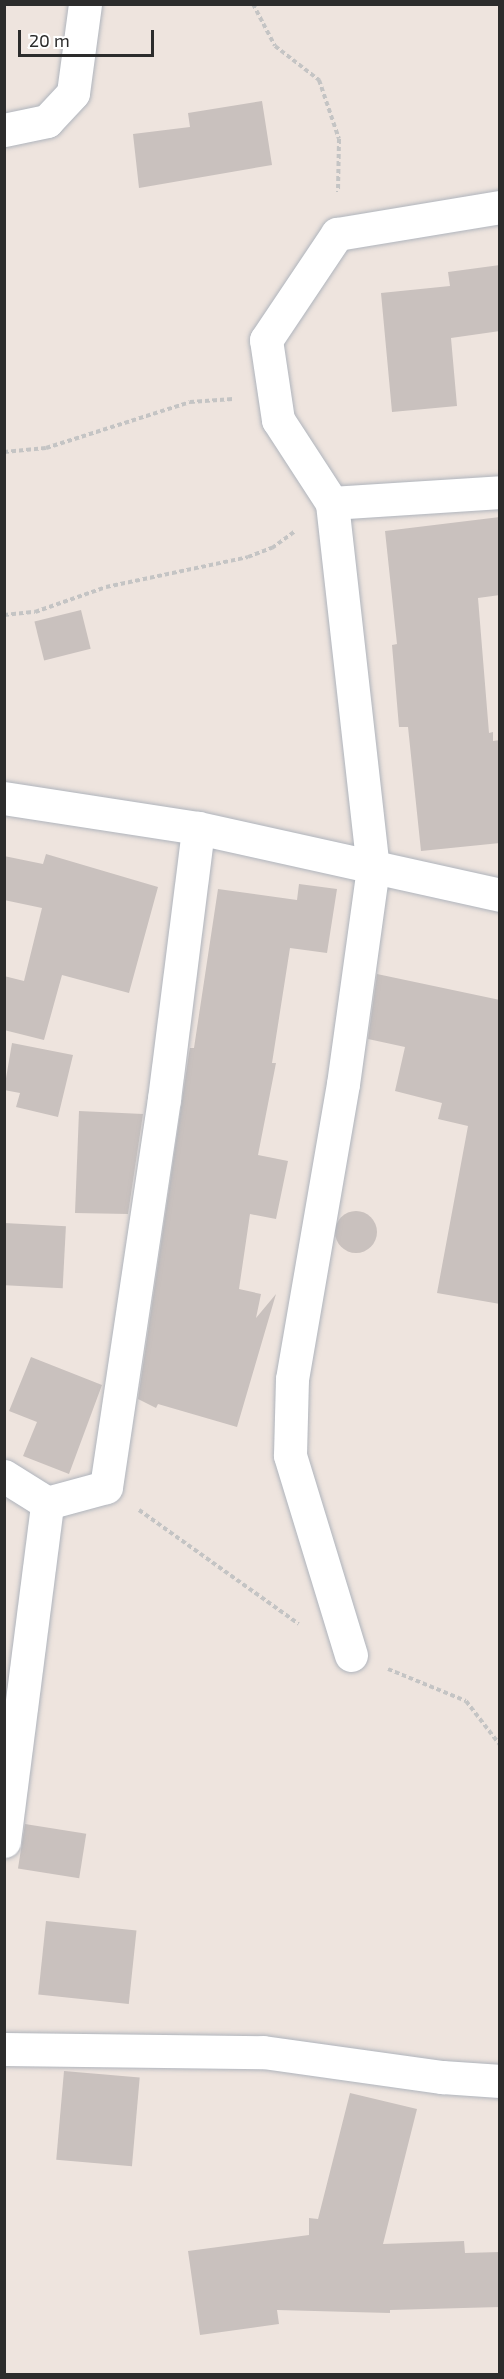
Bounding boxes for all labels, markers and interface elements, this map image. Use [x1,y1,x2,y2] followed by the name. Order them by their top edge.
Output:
[21,18,158,56] scale bar
[29,29,70,51] text: 20 m

